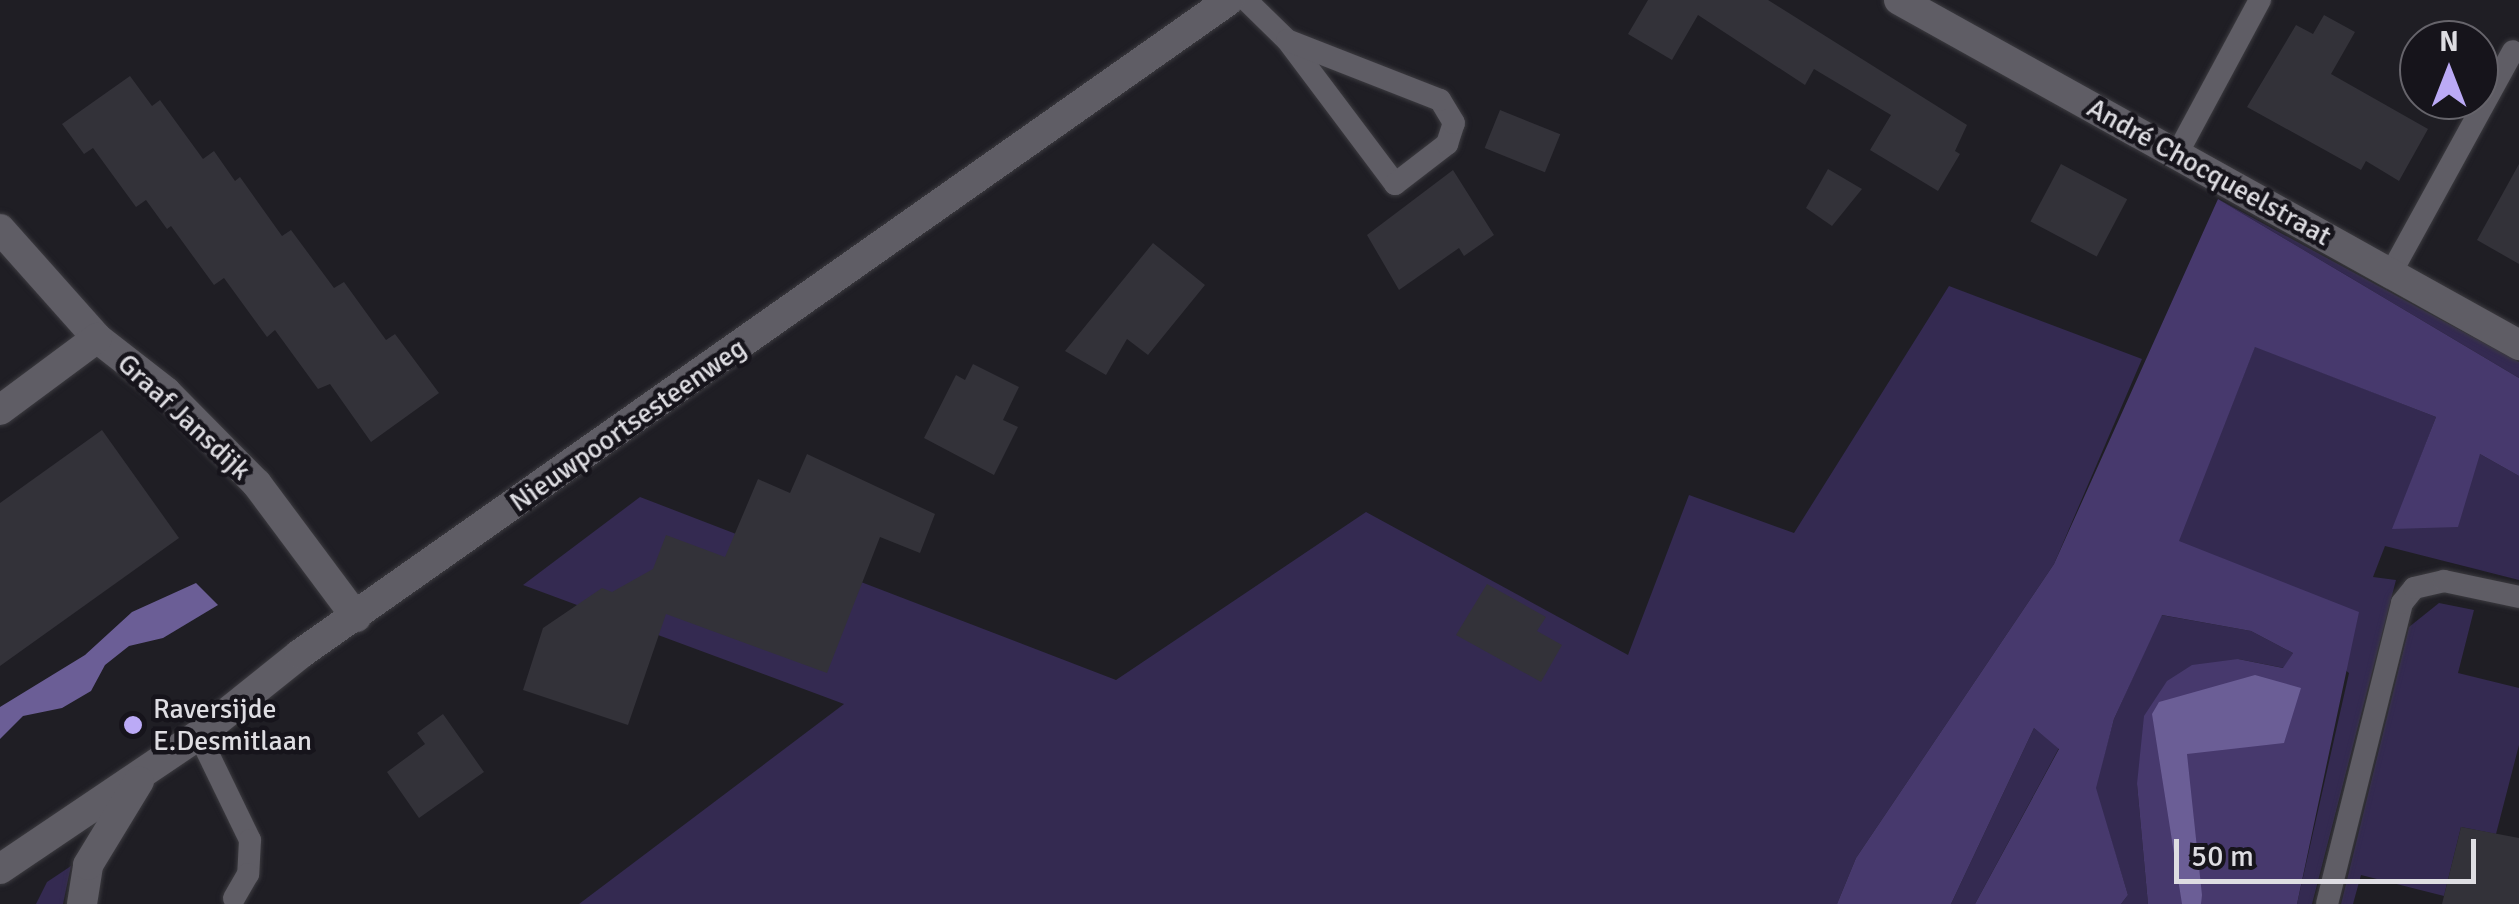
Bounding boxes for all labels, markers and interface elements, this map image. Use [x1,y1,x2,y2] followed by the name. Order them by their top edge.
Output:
[2399,20,2499,120] north arrow
[2439,25,2459,59] text: N
[2081,91,2337,253] street label: André Chocqueelstraat
[504,331,752,519] street label: Nieuwpoortsesteenweg
[110,347,258,487] street label: Graaf Jansdijk
[153,692,312,758] place label: Raversijde E.Desmitlaan
[122,714,144,736] marker: Raversijde E.Desmitlaan
[2179,819,2482,881] scale bar
[2191,838,2254,875] text: 50 m

